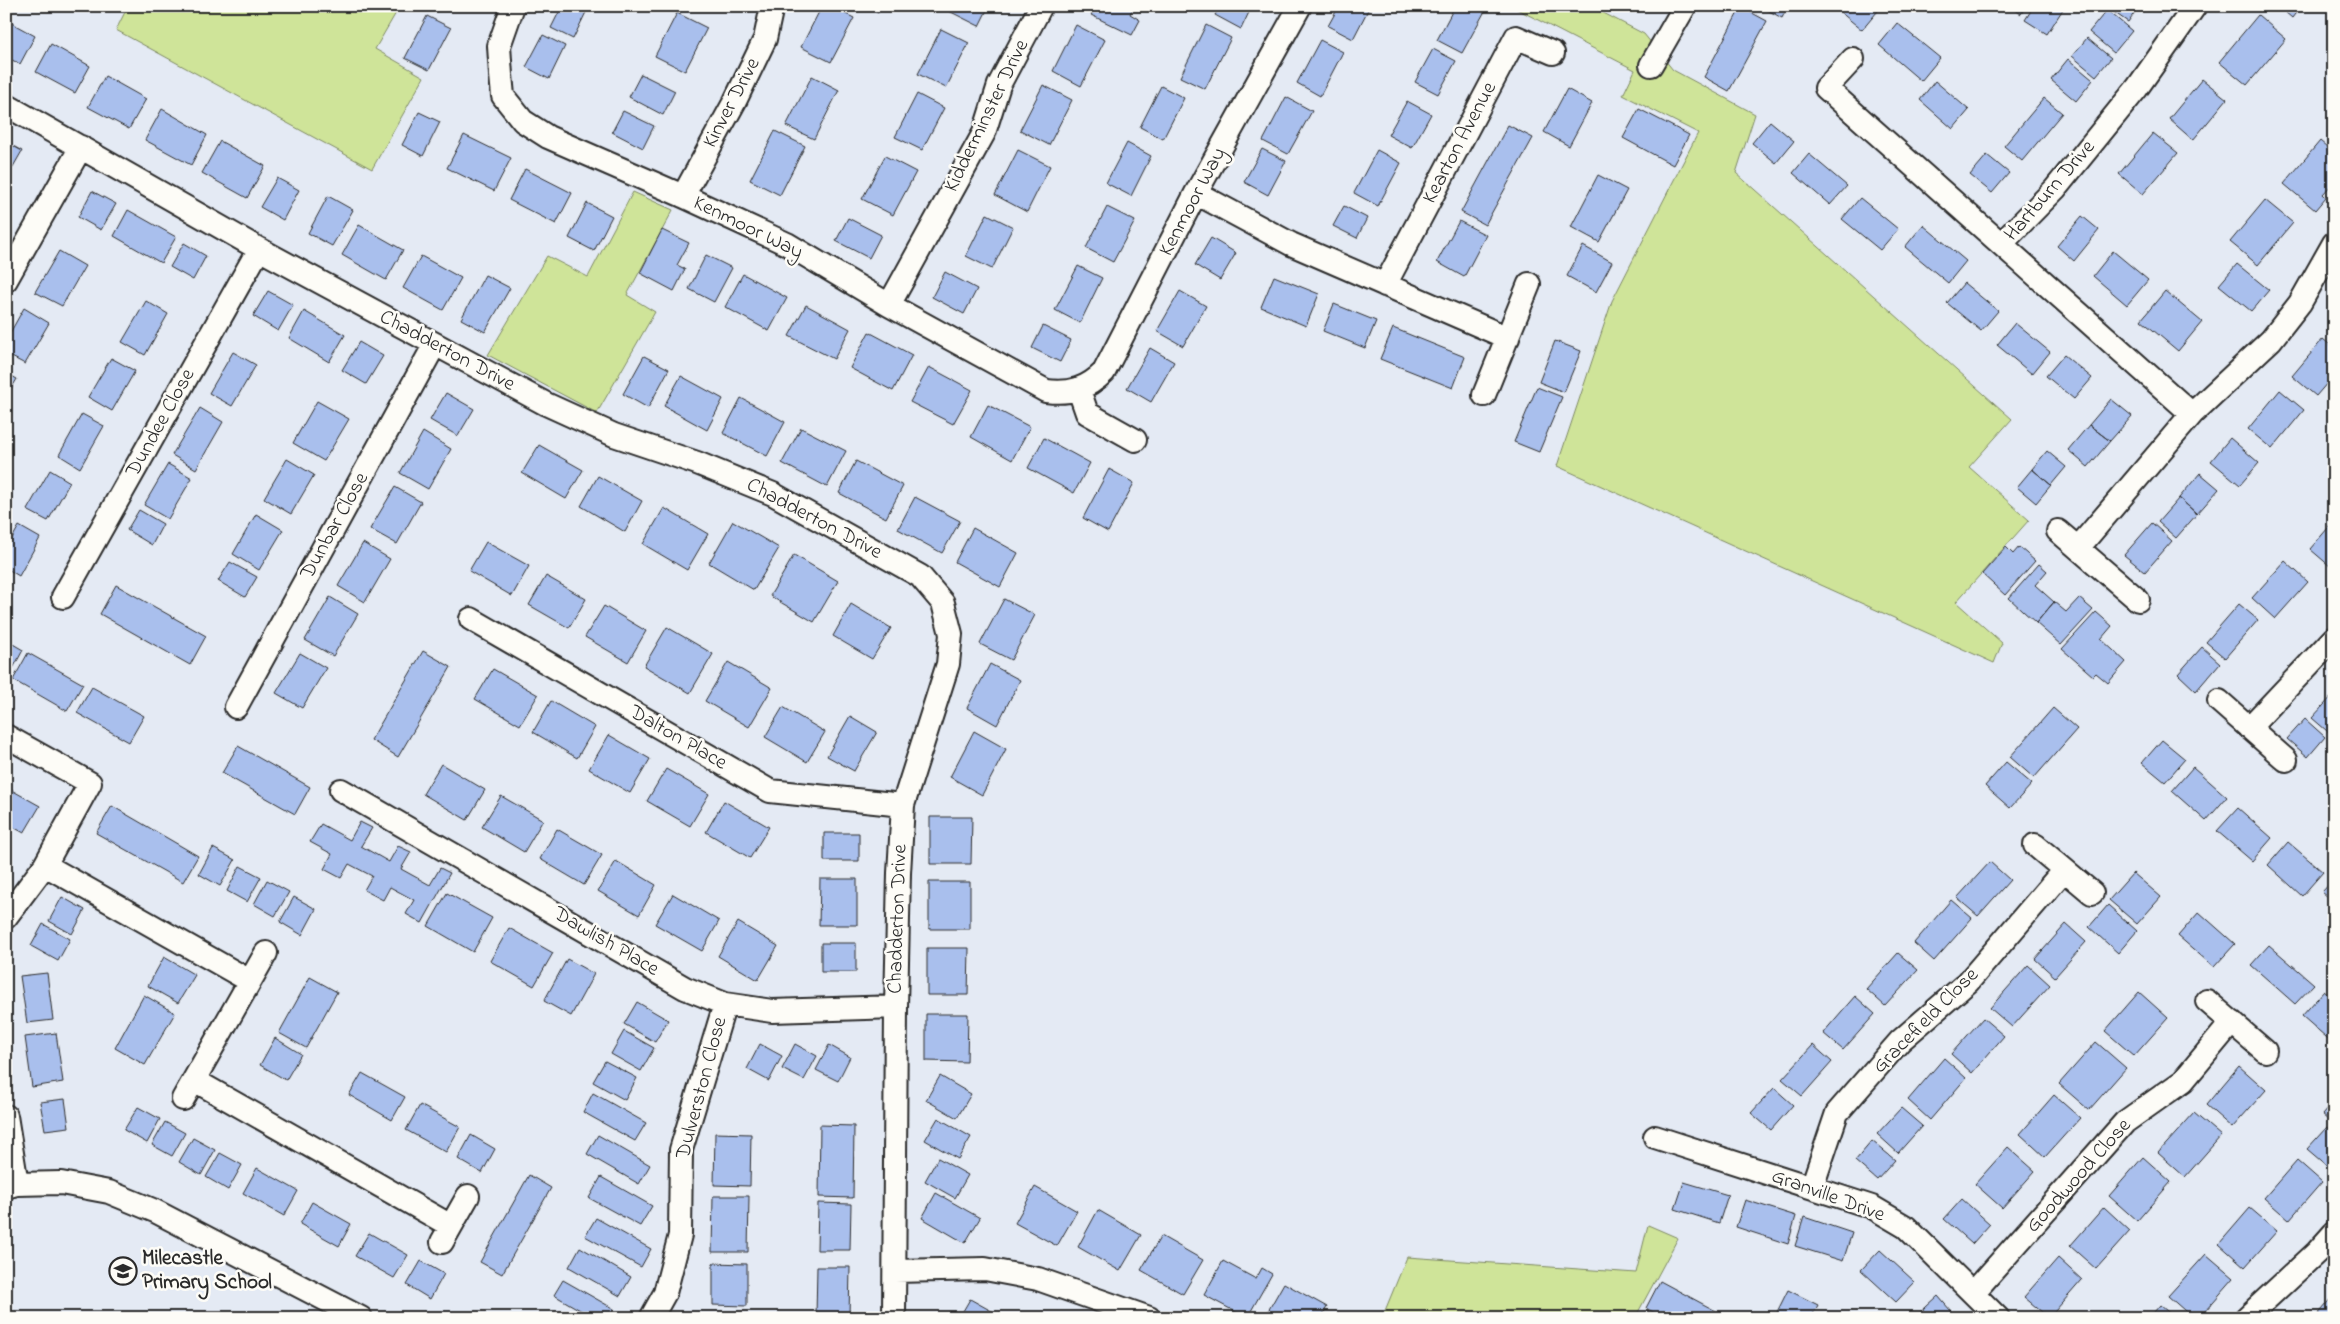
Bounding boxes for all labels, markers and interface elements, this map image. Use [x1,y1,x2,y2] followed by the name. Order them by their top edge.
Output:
[937,34,1037,197] street label: Kidderminster Drive
[696,52,769,153] street label: Kinver Drive
[1415,76,1505,209] street label: Kearton Avenue
[1997,133,2103,248] street label: Hartburn Drive
[1152,142,1236,263] street label: Kenmoor Way
[687,188,808,269] street label: Kenmoor Way
[374,303,521,400] street label: Chadderton Drive
[118,363,203,483] street label: Dundee Close
[293,467,377,586] street label: Dunbar Close
[741,471,888,568] street label: Chadderton Drive
[623,697,733,778] street label: Dalton Place
[880,843,916,994] street label: Chadderton Drive
[547,899,665,985] street label: Dawlish Place
[1866,961,1986,1081] street label: Gracefield Close
[668,1013,736,1163] street label: Dulverston Close
[2019,1112,2139,1240] street label: Goodwood Close
[1767,1162,1890,1231] street label: Granville Drive
[142,1244,272,1300] place label: Milecastle Primary School
[108,1256,138,1286] school or university icon: Milecastle Primary School

